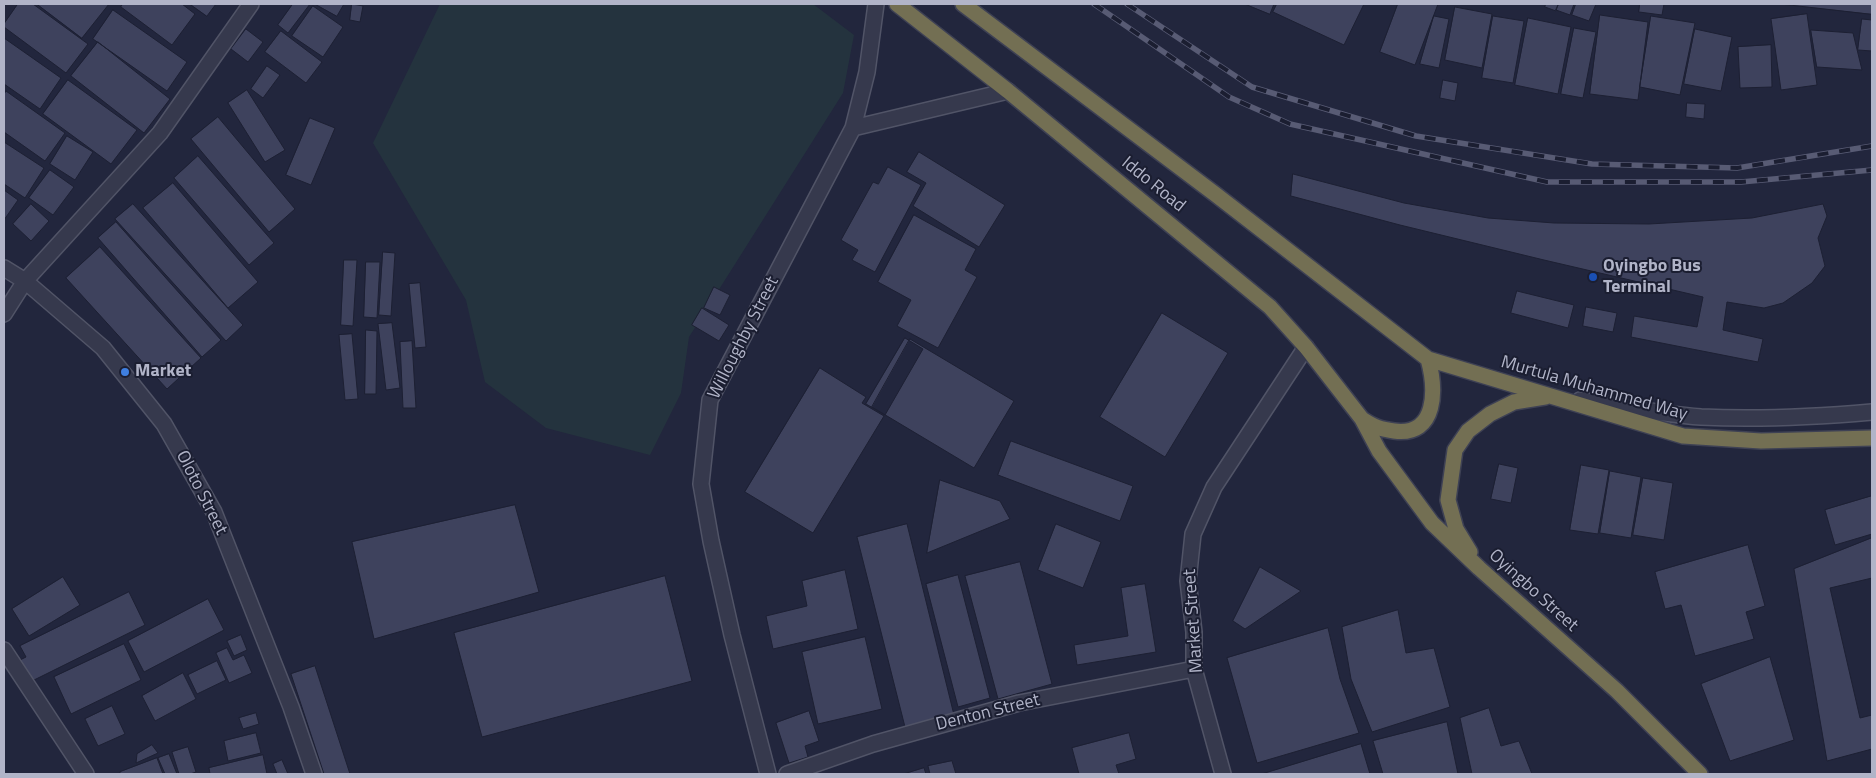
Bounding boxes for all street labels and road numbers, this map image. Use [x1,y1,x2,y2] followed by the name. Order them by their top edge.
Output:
[1117,153,1189,217] street label: Iddo Road
[704,273,784,403] street label: Willoughby Street
[1498,352,1690,426] street label: Murtula Muhammed Way
[171,447,231,539] street label: Oloto Street
[1484,545,1582,637] street label: Oyingbo Street
[1180,568,1208,674] street label: Market Street
[934,690,1042,736] street label: Denton Street

